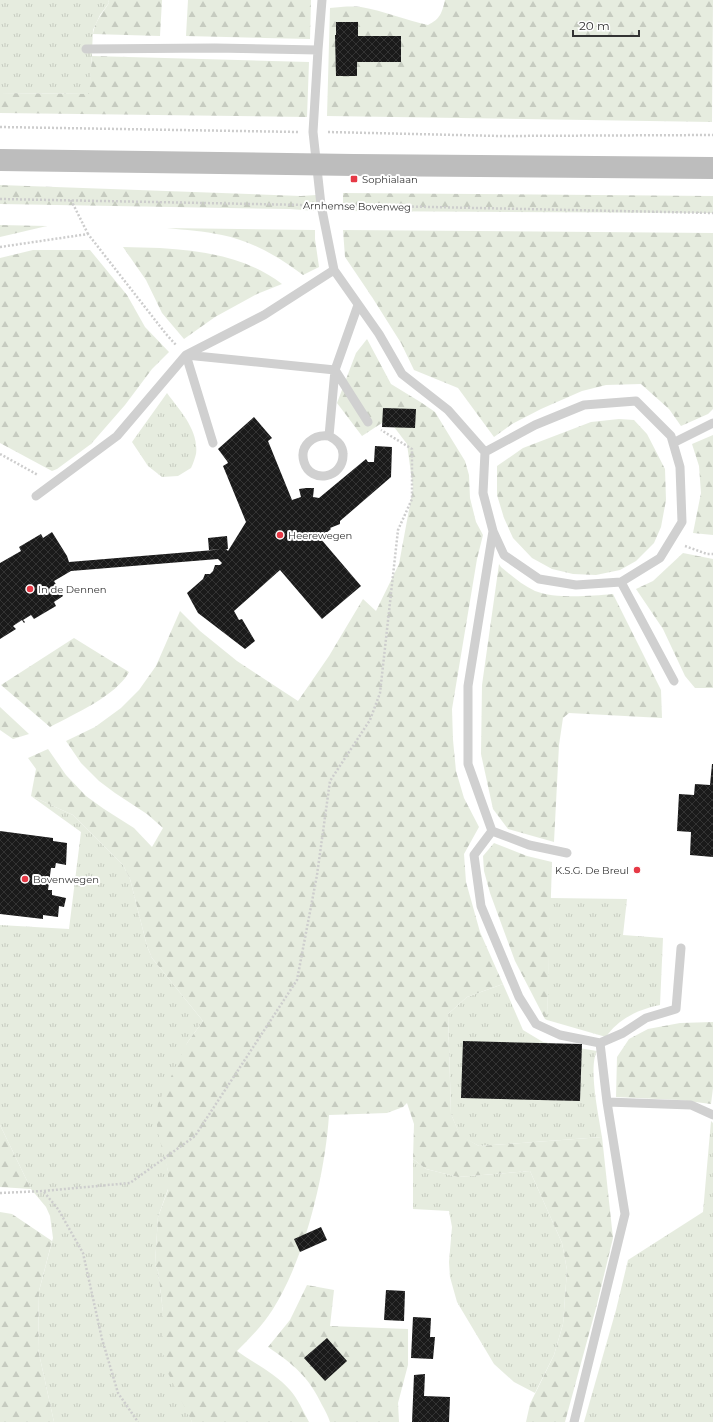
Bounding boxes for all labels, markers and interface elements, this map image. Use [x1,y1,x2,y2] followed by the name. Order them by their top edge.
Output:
[573,12,639,38] scale bar
[579,18,610,33] text: 20 m
[362,173,418,186] place label: Sophialaan
[349,174,359,184] marker: Sophialaan
[303,199,411,214] street label: Arnhemse Bovenweg
[288,529,352,542] place label: Heerewegen
[275,530,285,540] marker: Heerewegen
[38,583,106,596] place label: In de Dennen
[25,584,35,594] marker: In de Dennen
[555,864,629,877] place label: K.S.G. De Breul
[632,865,642,875] marker: K.S.G. De Breul
[33,873,99,886] place label: Bovenwegen
[20,874,30,884] marker: Bovenwegen

